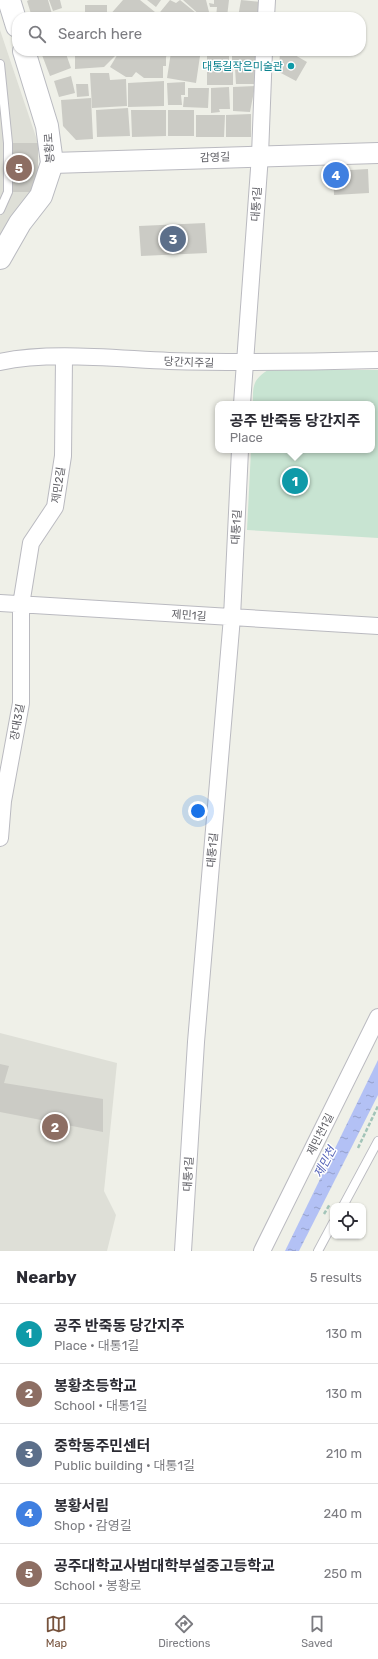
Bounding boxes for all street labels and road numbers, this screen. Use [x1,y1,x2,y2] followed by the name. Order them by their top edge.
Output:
[42,132,57,164] street label: 봉황로
[200,150,230,165] street label: 감영길
[249,186,264,222] street label: 대통1길
[163,355,214,370] street label: 당간지주길
[49,466,68,504] street label: 제민2길
[229,509,244,545] street label: 대통1길
[171,608,207,623] street label: 제민1길
[8,703,27,741] street label: 장대3길
[204,832,221,868] street label: 대통1길
[304,1111,336,1157] street label: 제민천1길
[181,1156,196,1192] street label: 대통1길

